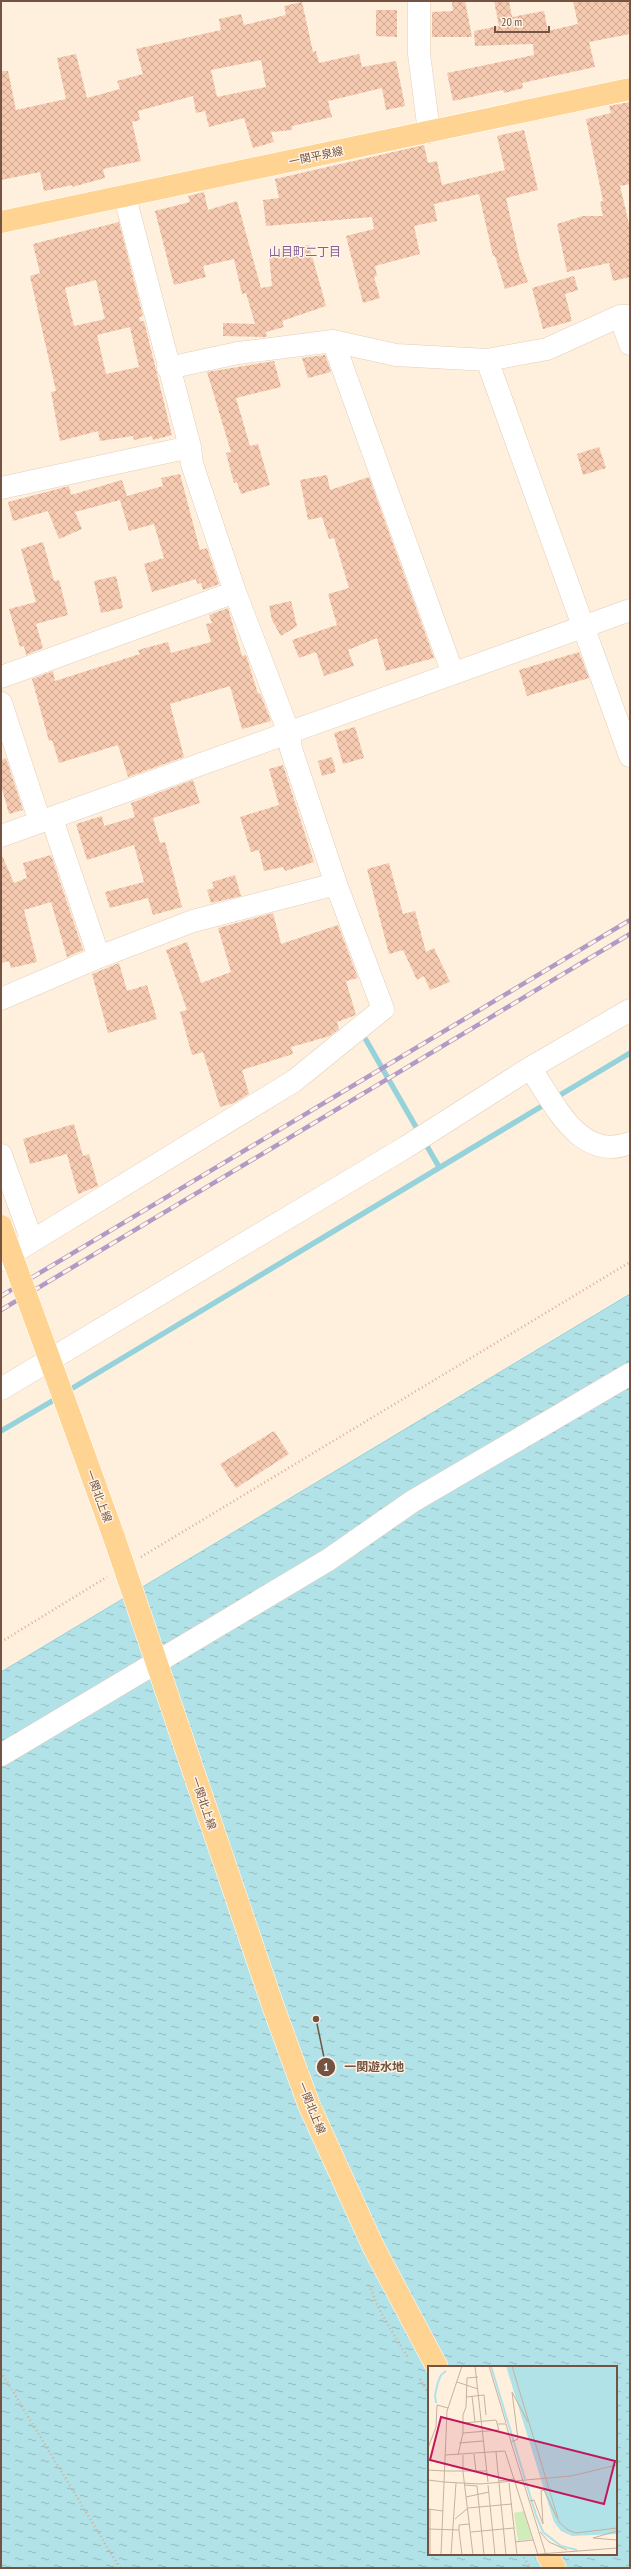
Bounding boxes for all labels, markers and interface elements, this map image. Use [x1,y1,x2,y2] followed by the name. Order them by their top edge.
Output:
[495,8,549,34] scale bar
[501,14,522,29] text: 20 m
[288,143,344,169] street label: 一関平泉線
[269,244,341,259] district label: 山目町二丁目
[83,1468,115,1524] street label: 一関北上線
[188,1775,220,1831] street label: 一関北上線
[316,2055,412,2079] callout: 一関遊水地
[323,2059,329,2074] text: 1
[344,2059,404,2074] text: 一関遊水地
[295,2080,329,2136] street label: 一関北上線
[428,2366,617,2555] inset map

